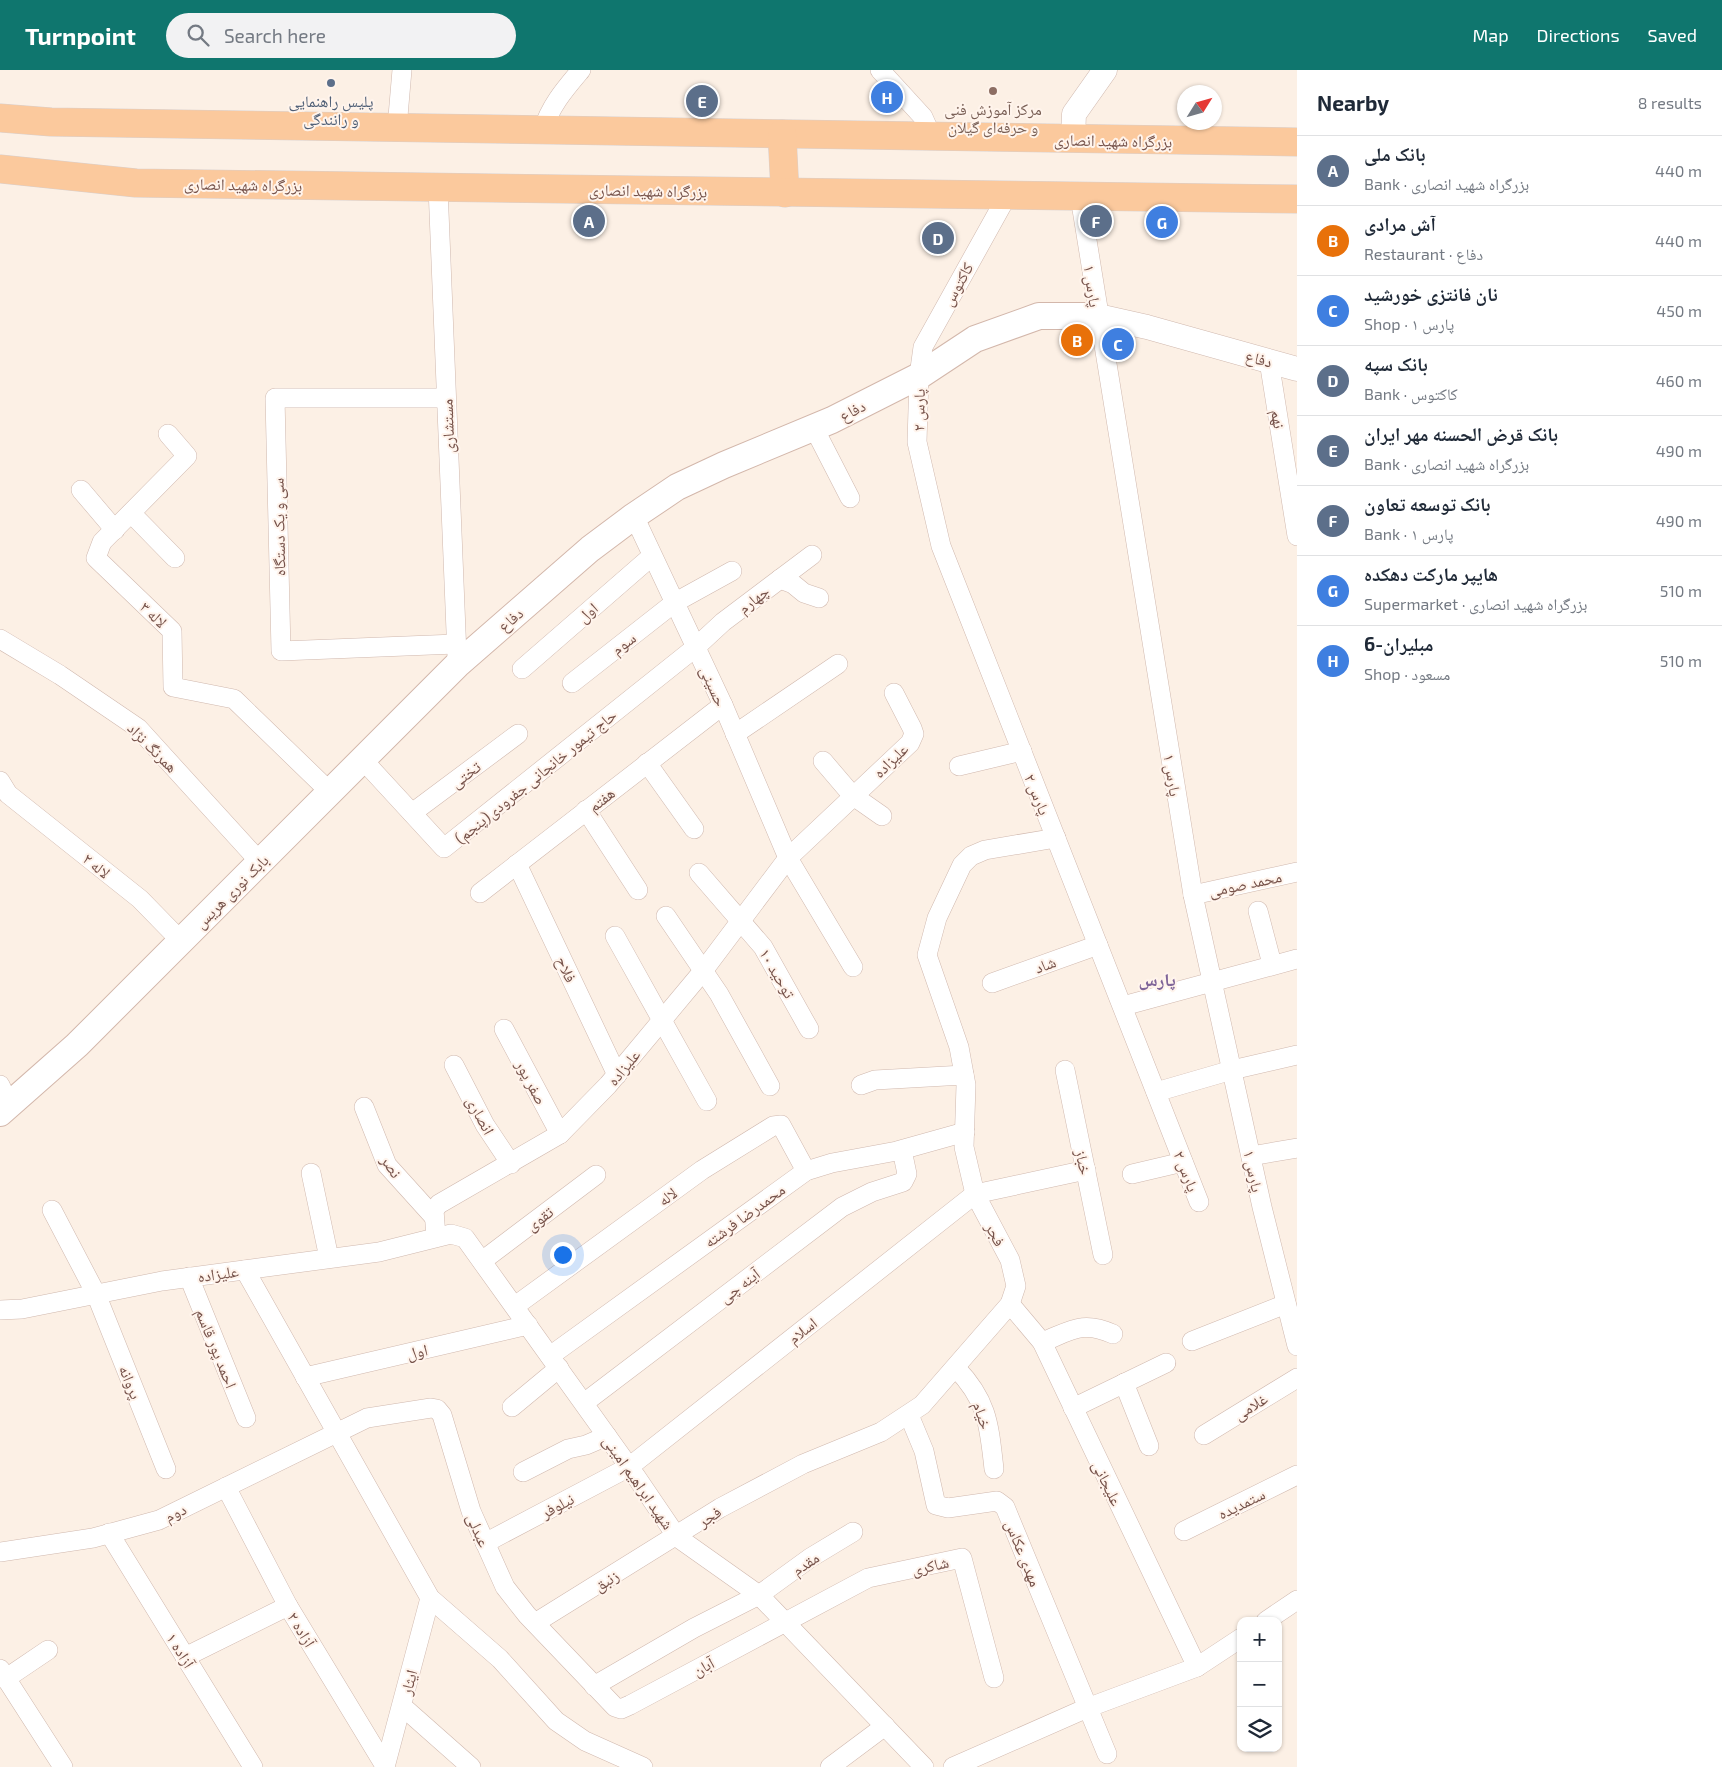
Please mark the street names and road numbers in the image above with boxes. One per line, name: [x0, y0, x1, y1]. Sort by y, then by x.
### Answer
street label: بزرگراه شهید انصاری: [1054, 129, 1172, 153]
street label: بزرگراه شهید انصاری: [184, 173, 302, 197]
street label: بزرگراه شهید انصاری: [589, 179, 707, 203]
street label: کاکتوس: [937, 259, 979, 310]
street label: پارس ۱: [1079, 264, 1105, 309]
street label: دفاع: [1243, 345, 1275, 373]
street label: پارس ۲: [908, 388, 930, 432]
street label: دفاع: [836, 395, 869, 426]
street label: مستشاری: [437, 398, 459, 454]
street label: نهم: [1266, 408, 1290, 430]
street label: سی و یک دستگاه: [268, 478, 290, 576]
street label: چهارم: [734, 581, 774, 619]
street label: لاله ۳: [137, 597, 171, 631]
street label: اول: [573, 598, 602, 628]
street label: دفاع: [494, 603, 528, 637]
street label: سوم: [607, 628, 640, 660]
street label: حسینی: [695, 663, 731, 710]
street label: حاج تیمور خانجانی جفرودی(پنجم): [450, 705, 621, 849]
street label: همرنگ نژاد: [123, 718, 182, 777]
street label: علیزاده: [869, 739, 912, 782]
street label: پارس ۱: [1158, 752, 1186, 798]
street label: تختی: [446, 756, 485, 793]
street label: پارس ۲: [1019, 771, 1055, 818]
street label: هفتم: [584, 783, 619, 817]
street label: لاله ۲: [79, 848, 115, 882]
street label: بابک نوری هریس: [190, 850, 273, 933]
street label: محمد صومی: [1207, 866, 1284, 902]
street label: توحید ۱۰: [755, 945, 800, 1002]
street label: شاد: [1032, 951, 1058, 977]
street label: فلاح: [551, 953, 581, 986]
street label: علیزاده: [602, 1045, 644, 1090]
street label: صفر پور: [511, 1055, 552, 1108]
street label: انصاری: [461, 1093, 499, 1138]
street label: خباز: [1071, 1147, 1096, 1176]
street label: پارس ۲: [1169, 1148, 1204, 1195]
street label: پارس ۱: [1238, 1148, 1268, 1195]
street label: نصر: [376, 1150, 406, 1182]
street label: محمدرضا فرشته: [700, 1179, 789, 1251]
street label: لاله: [654, 1183, 680, 1209]
street label: تقوی: [522, 1201, 558, 1236]
street label: فجر: [981, 1218, 1010, 1249]
street label: علیزاده: [196, 1261, 240, 1286]
street label: آینه چی: [715, 1263, 765, 1308]
street label: احمد پور قاسم: [191, 1305, 242, 1391]
street label: اسلام: [784, 1313, 822, 1349]
street label: اول: [405, 1339, 430, 1365]
street label: پروانه: [115, 1362, 146, 1402]
street label: غلامی: [1230, 1388, 1271, 1425]
street label: خیام: [968, 1399, 997, 1432]
street label: شهید ابراهیم امینی: [598, 1431, 678, 1534]
street label: علیجانی: [1087, 1457, 1127, 1510]
street label: ستمدیده: [1214, 1483, 1268, 1523]
street label: نیلوفر: [536, 1488, 577, 1523]
street label: دوم: [161, 1499, 190, 1527]
street label: فجر: [693, 1502, 725, 1532]
street label: عبدلی: [462, 1510, 495, 1550]
street label: مهدی عکاس: [1000, 1517, 1046, 1590]
street label: مقدم: [788, 1547, 823, 1581]
street label: شاکری: [910, 1552, 951, 1580]
street label: زنبق: [590, 1565, 623, 1597]
street label: آزاده ۲: [283, 1608, 320, 1651]
street label: آزاده ۱: [162, 1629, 200, 1672]
street label: آبان: [689, 1652, 719, 1681]
street label: ایثار: [395, 1667, 421, 1698]

